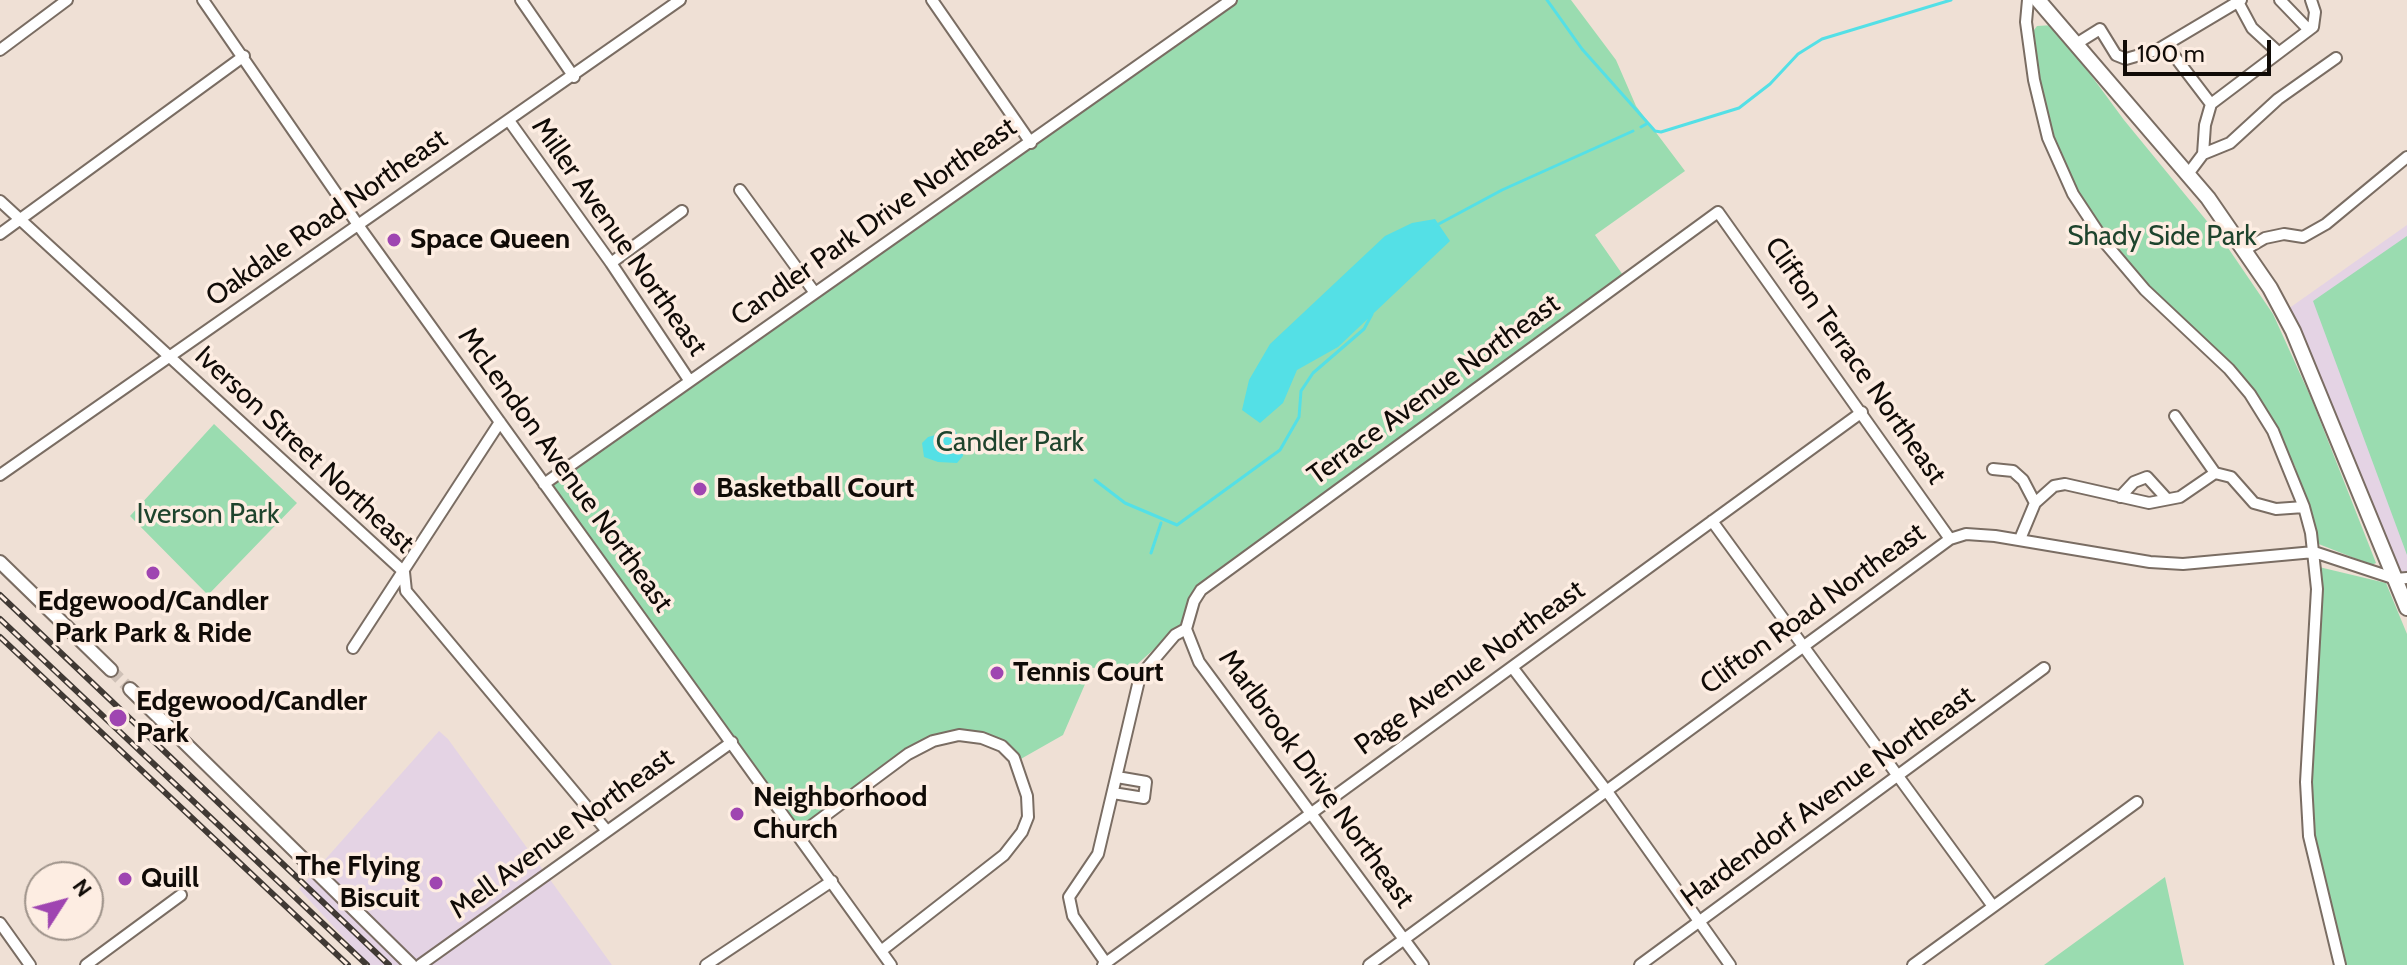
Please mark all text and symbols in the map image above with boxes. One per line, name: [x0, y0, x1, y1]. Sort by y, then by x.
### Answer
scale bar: [2127, 24, 2275, 74]
text: 100 m: [2137, 39, 2205, 68]
street label: Miller Avenue Northeast: [524, 111, 714, 363]
street label: Candler Park Drive Northeast: [725, 111, 1023, 333]
street label: Oakdale Road Northeast: [200, 122, 454, 314]
park label: Shady Side Park: [2067, 220, 2257, 254]
place label: Space Queen: [410, 223, 570, 257]
marker: Space Queen: [385, 231, 403, 249]
street label: Clifton Terrace Northeast: [1757, 231, 1953, 491]
street label: Terrace Avenue Northeast: [1301, 287, 1567, 493]
street label: McLendon Avenue Northeast: [450, 321, 680, 619]
street label: Iverson Street Northeast: [187, 340, 421, 560]
park label: Candler Park: [936, 426, 1084, 460]
place label: Basketball Court: [716, 472, 914, 506]
marker: Basketball Court: [691, 480, 709, 498]
park label: Iverson Park: [137, 498, 279, 532]
street label: Clifton Road Northeast: [1694, 516, 1932, 702]
marker: Edgewood/Candler Park Park & Ride: [144, 564, 162, 582]
street label: Page Avenue Northeast: [1349, 573, 1591, 763]
place label: Edgewood/Candler Park Park & Ride: [37, 585, 269, 651]
street label: Marlbrook Drive Northeast: [1211, 643, 1421, 915]
place label: Tennis Court: [1013, 656, 1164, 690]
marker: Tennis Court: [988, 664, 1006, 682]
street label: Hardendorf Avenue Northeast: [1675, 679, 1981, 915]
place label: Edgewood/Candler Park: [136, 685, 367, 751]
marker: Edgewood/Candler Park: [107, 707, 129, 729]
street label: Mell Avenue Northeast: [444, 742, 680, 926]
place label: Neighborhood Church: [753, 781, 928, 847]
marker: Neighborhood Church: [728, 805, 746, 823]
place label: The Flying Biscuit: [295, 850, 420, 916]
north arrow: [24, 861, 104, 941]
place label: Quill: [141, 862, 199, 896]
marker: Quill: [116, 870, 134, 888]
text: N: [67, 874, 98, 902]
marker: The Flying Biscuit: [427, 874, 445, 892]

